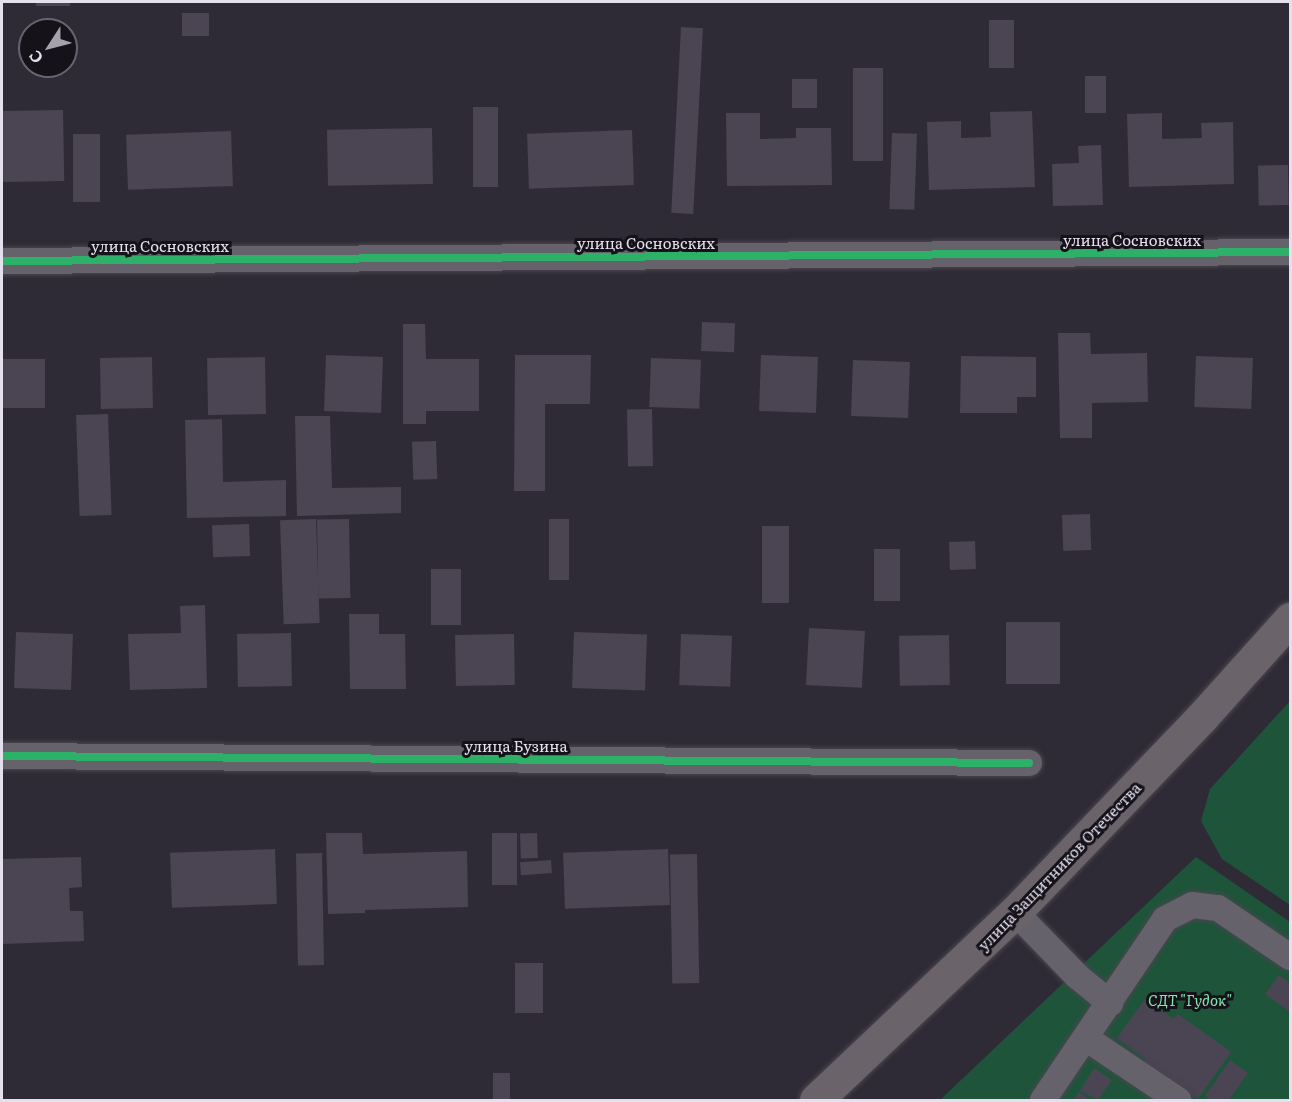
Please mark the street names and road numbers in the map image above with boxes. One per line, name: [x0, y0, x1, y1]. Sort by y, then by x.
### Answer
street label: улица Сосновских: [1063, 231, 1201, 249]
street label: улица Сосновских: [577, 234, 715, 252]
street label: улица Сосновских: [91, 237, 229, 255]
street label: улица Бузина: [464, 737, 568, 755]
street label: улица Защитников Отечества: [974, 778, 1144, 954]

